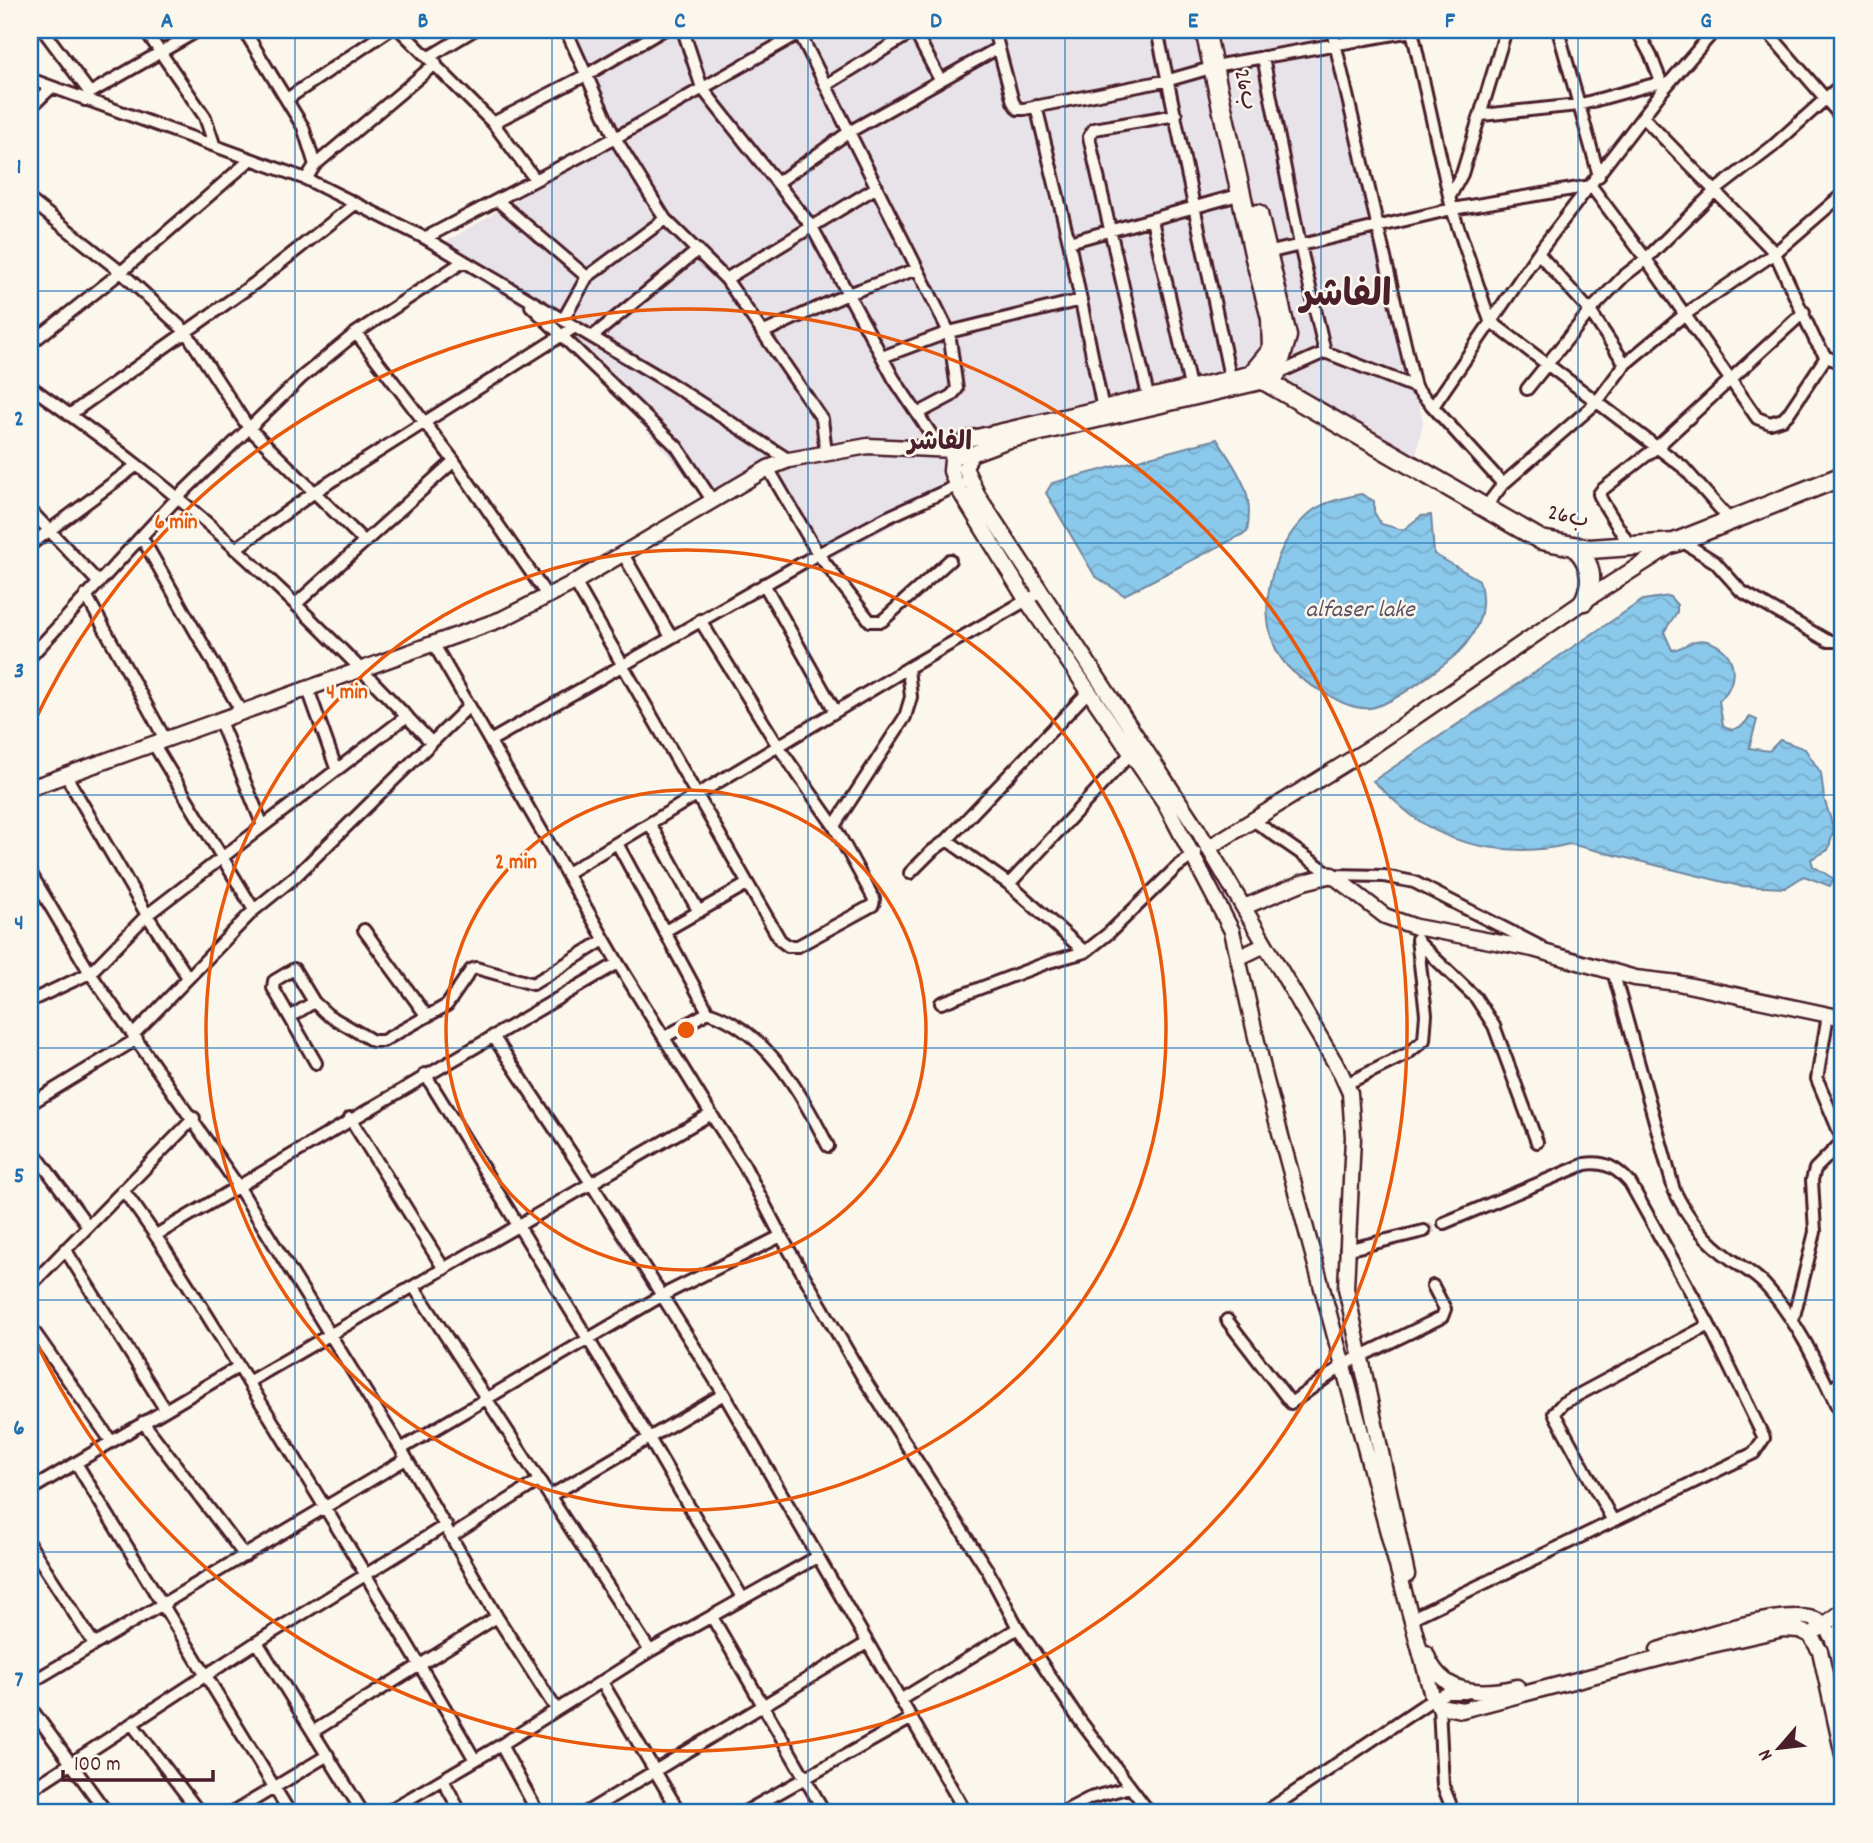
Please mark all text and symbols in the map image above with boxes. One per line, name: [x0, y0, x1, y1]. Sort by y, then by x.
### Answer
text: A: [161, 6, 173, 39]
text: B: [418, 6, 429, 39]
text: C: [674, 6, 686, 39]
text: D: [930, 6, 942, 39]
text: E: [1188, 6, 1199, 39]
text: F: [1445, 6, 1456, 39]
text: G: [1700, 6, 1712, 39]
street label: 26ب: [1223, 66, 1265, 114]
text: 1: [16, 152, 22, 185]
district label: الفاشر: [1298, 271, 1391, 324]
text: 2: [14, 404, 24, 437]
district label: الفاشر: [905, 425, 972, 462]
street label: 26ب: [1544, 497, 1592, 539]
text: 6 min: [154, 509, 198, 539]
water label: alfaser lake: [1305, 594, 1416, 628]
text: 3: [14, 656, 24, 689]
text: 4 min: [326, 679, 368, 709]
text: 2 min: [495, 849, 537, 879]
text: 4: [14, 908, 24, 941]
centre of rings: [674, 1018, 698, 1042]
text: 5: [14, 1161, 24, 1194]
text: 6: [13, 1413, 25, 1446]
text: 7: [15, 1665, 24, 1698]
north arrow: [1744, 1714, 1814, 1784]
scale bar: [63, 1738, 214, 1782]
text: N: [1753, 1744, 1781, 1765]
text: 100 m: [74, 1751, 121, 1781]

